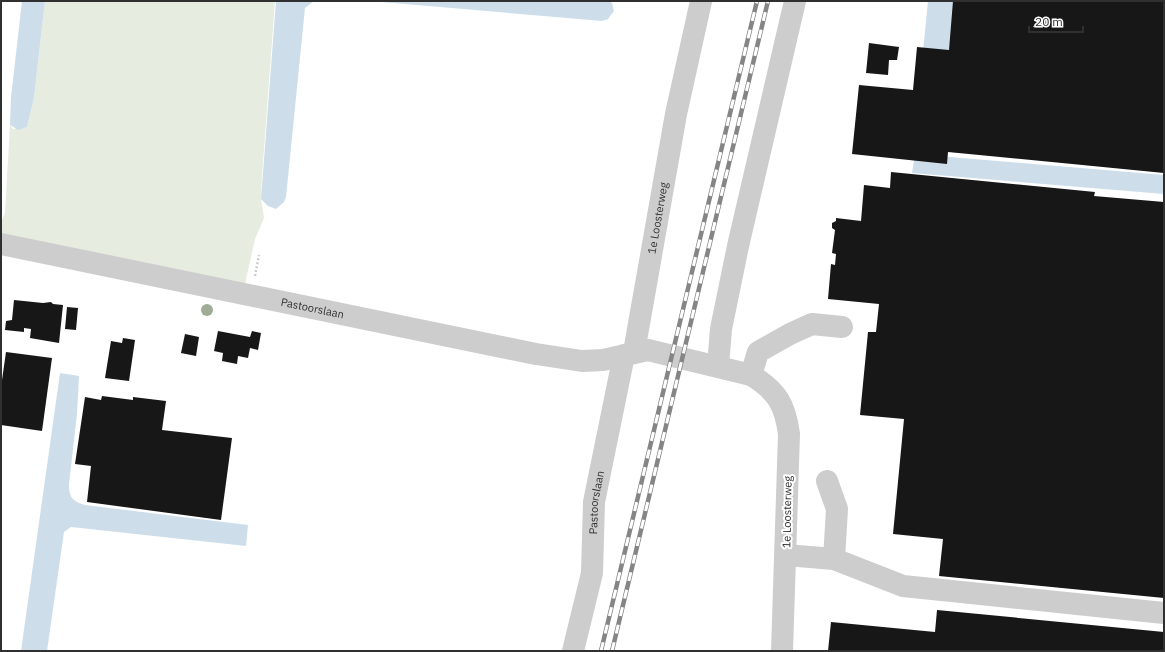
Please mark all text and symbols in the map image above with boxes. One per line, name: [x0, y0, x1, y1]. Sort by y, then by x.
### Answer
scale bar: [1029, 8, 1083, 34]
text: 20 m: [1035, 14, 1063, 29]
street label: 1e Loosterweg: [644, 181, 671, 255]
street label: Pastoorslaan: [280, 295, 345, 321]
street label: Pastoorslaan: [586, 469, 607, 535]
street label: 1e Loosterweg: [779, 475, 795, 548]

